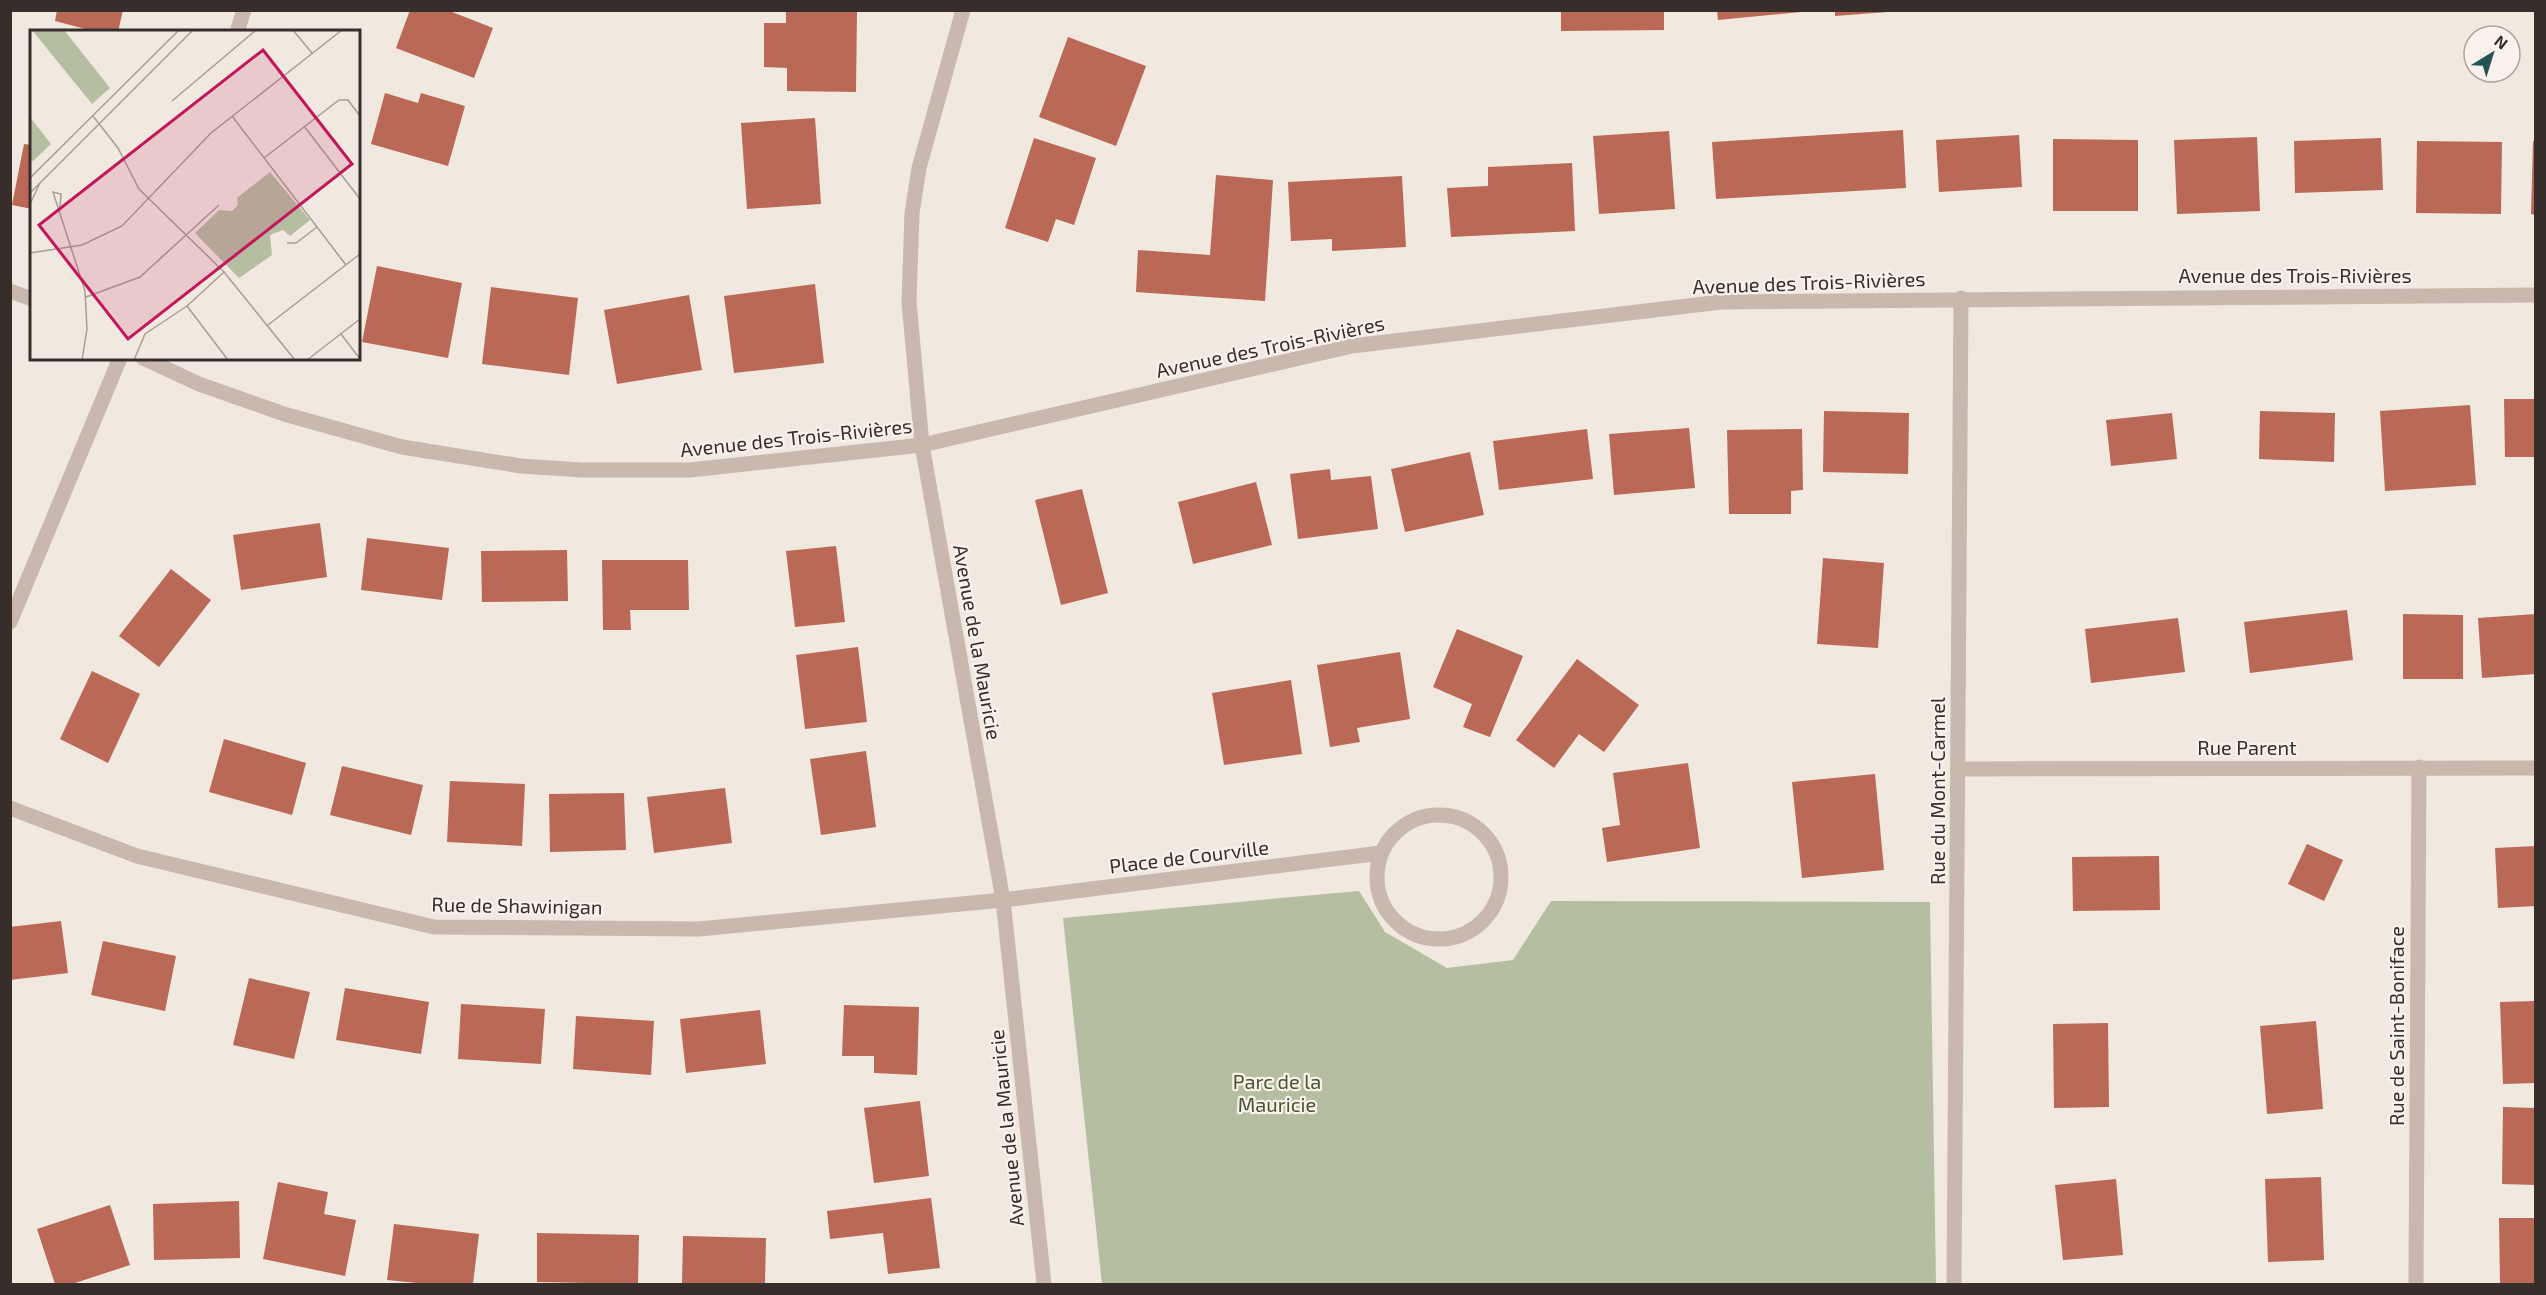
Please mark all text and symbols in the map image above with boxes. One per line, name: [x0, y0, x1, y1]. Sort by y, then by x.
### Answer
north arrow: [2462, 24, 2522, 84]
inset map: [30, 30, 360, 360]
text: N: [2491, 31, 2512, 53]
street label: Avenue des Trois-Rivières: [2178, 263, 2412, 287]
street label: Avenue des Trois-Rivières: [1692, 266, 1926, 298]
street label: Avenue des Trois-Rivières: [1153, 310, 1387, 382]
street label: Avenue des Trois-Rivières: [679, 413, 913, 461]
street label: Avenue de la Mauricie: [949, 542, 1007, 742]
street label: Rue du Mont-Carmel: [1925, 697, 1949, 885]
street label: Rue Parent: [2197, 735, 2297, 759]
street label: Place de Courville: [1108, 834, 1270, 878]
street label: Rue de Shawinigan: [431, 892, 603, 918]
street label: Rue de Saint-Boniface: [2384, 926, 2408, 1126]
street label: Avenue de la Mauricie: [984, 1028, 1028, 1228]
park label: Parc de la Mauricie: [1233, 1069, 1321, 1116]

